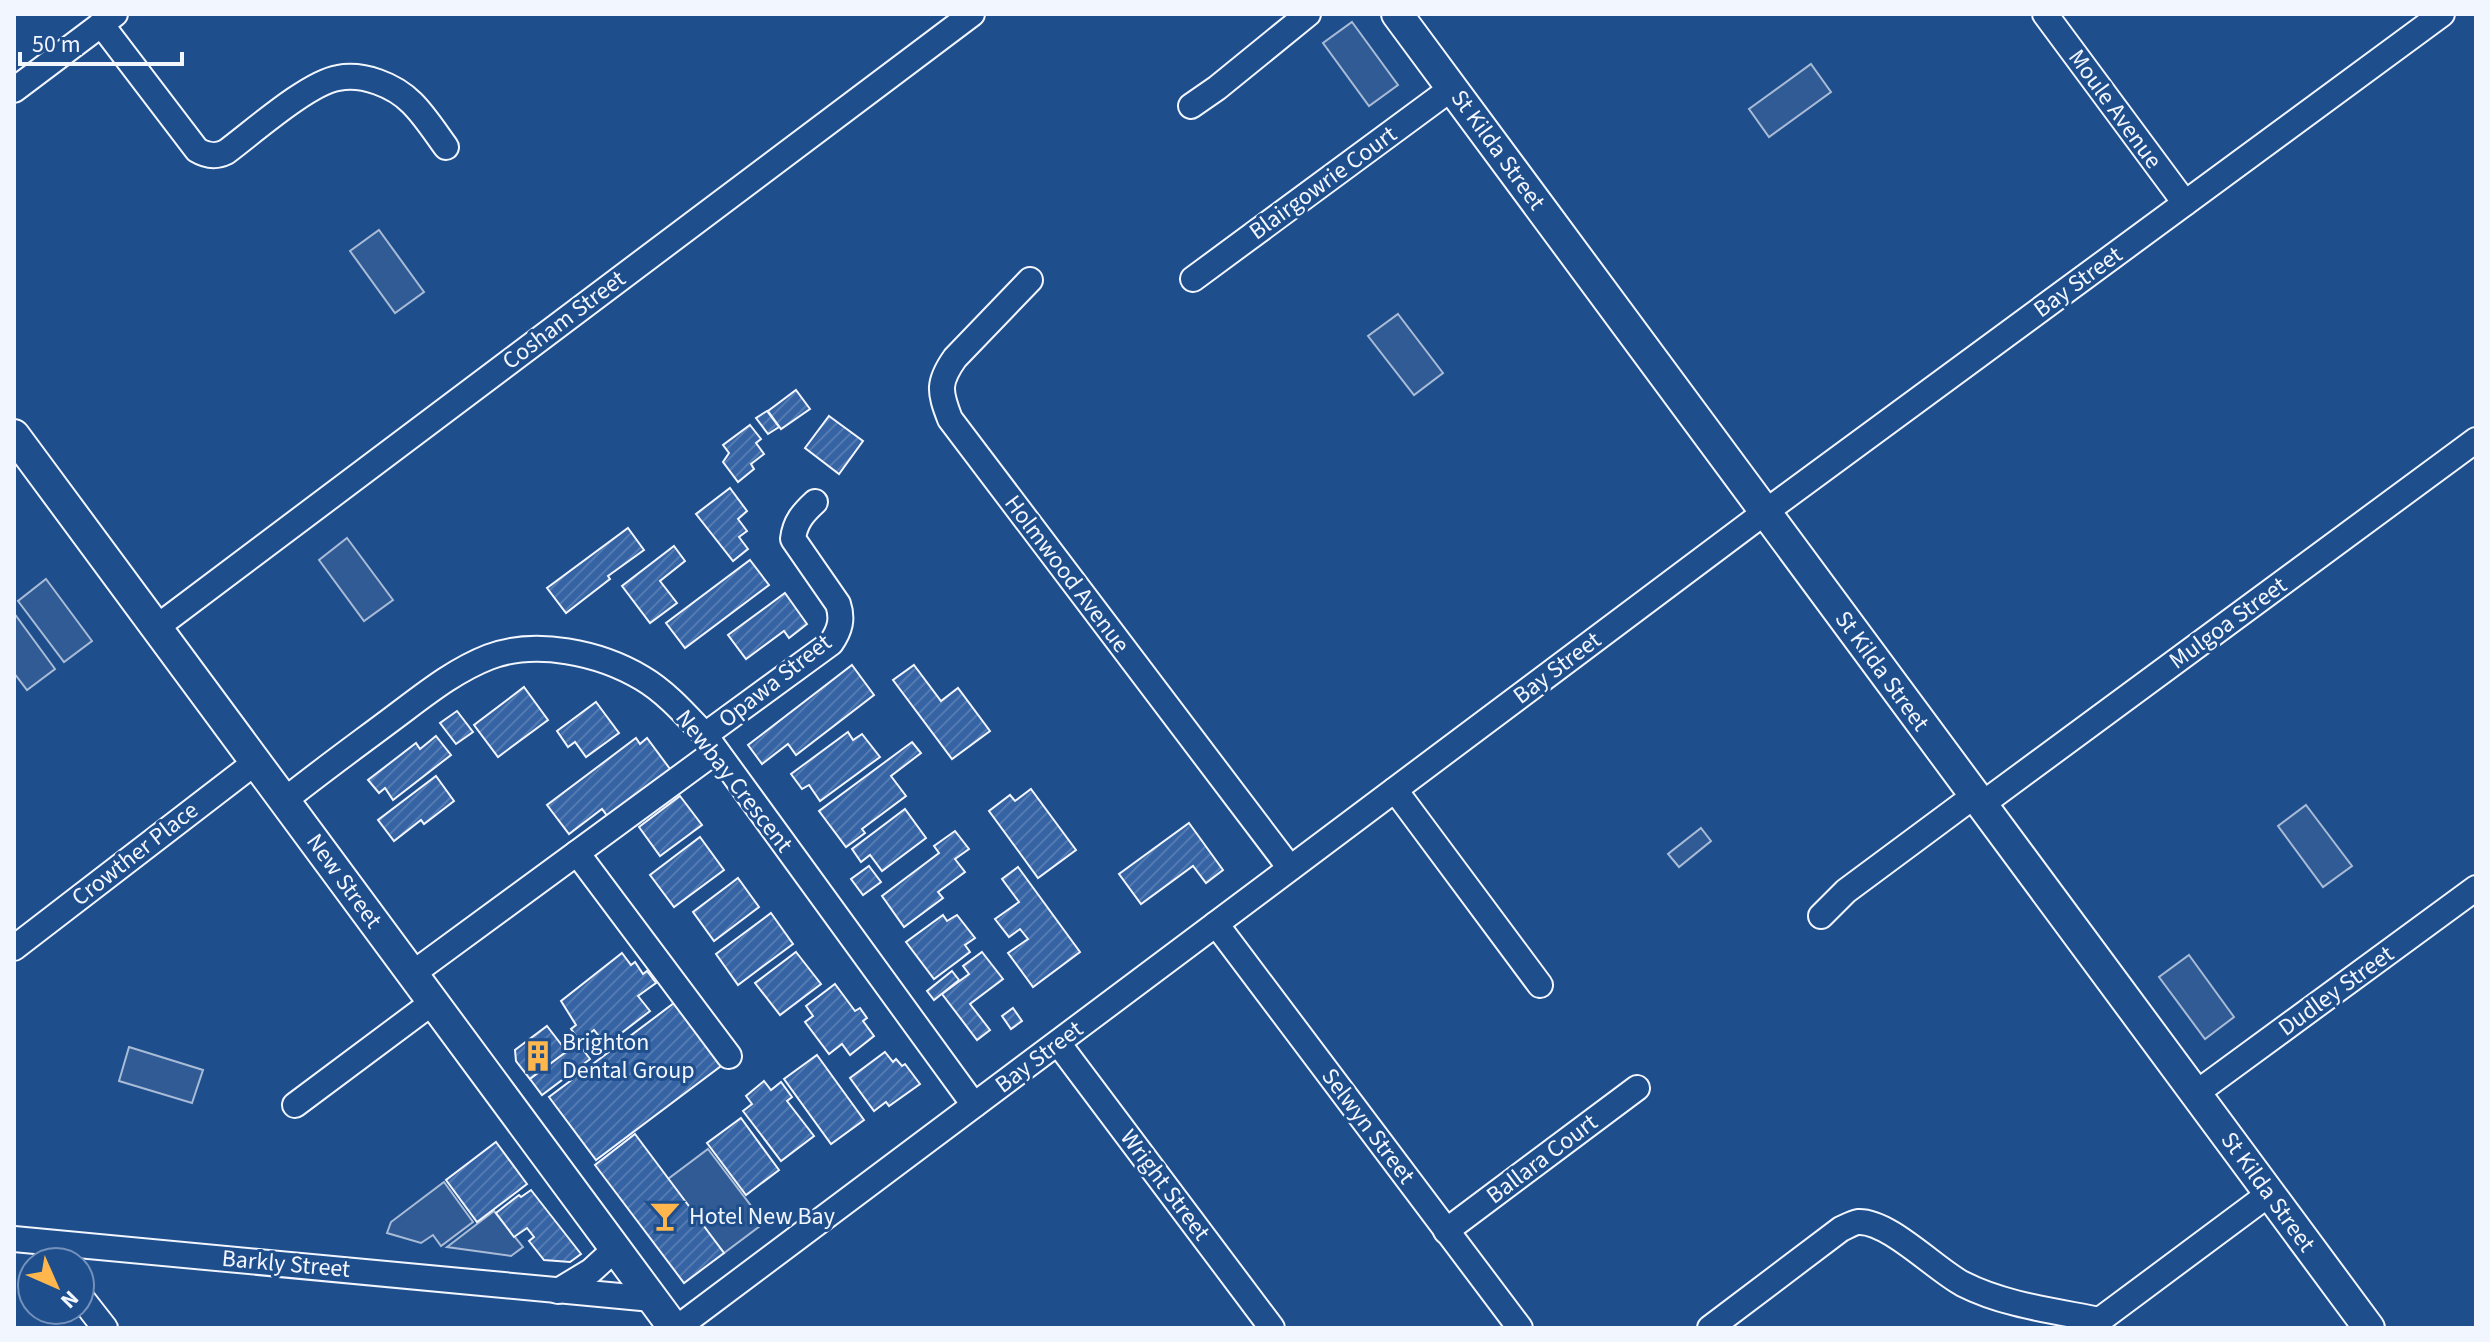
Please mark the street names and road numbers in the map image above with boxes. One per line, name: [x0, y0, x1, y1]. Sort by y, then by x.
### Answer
street label: Moule Avenue: [2060, 42, 2170, 176]
street label: St Kilda Street: [1442, 83, 1554, 217]
street label: Blairgowrie Court: [1242, 117, 1404, 249]
street label: Bay Street: [2026, 238, 2130, 326]
street label: Cosham Street: [495, 262, 633, 378]
street label: Holmwood Avenue: [996, 488, 1138, 660]
street label: Mulgoa Street: [2162, 568, 2294, 678]
street label: St Kilda Street: [1826, 604, 1938, 738]
street label: Bay Street: [1506, 623, 1608, 713]
street label: Opawa Street: [711, 626, 839, 736]
street label: Newbay Crescent: [667, 702, 801, 860]
street label: Crowther Place: [64, 793, 206, 915]
street label: New Street: [298, 826, 390, 936]
street label: Dudley Street: [2271, 937, 2401, 1045]
street label: Bay Street: [988, 1012, 1090, 1102]
street label: Selwyn Street: [1313, 1061, 1423, 1191]
street label: Ballara Court: [1479, 1105, 1605, 1213]
street label: Wright Street: [1112, 1122, 1218, 1248]
street label: St Kilda Street: [2212, 1125, 2324, 1259]
street label: Barkly Street: [220, 1241, 352, 1287]

